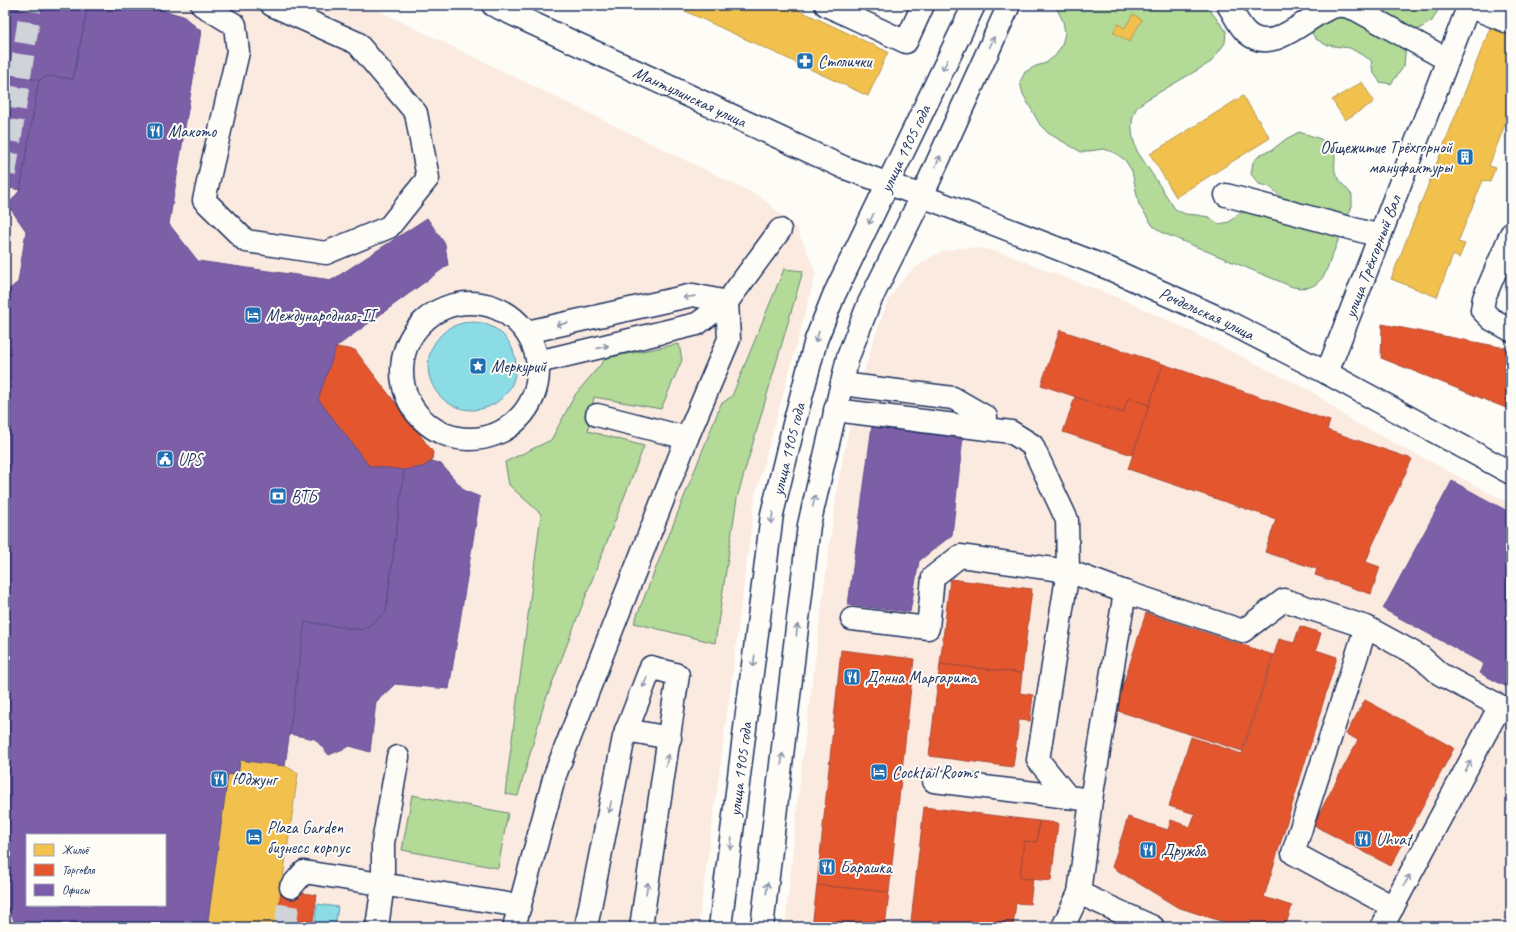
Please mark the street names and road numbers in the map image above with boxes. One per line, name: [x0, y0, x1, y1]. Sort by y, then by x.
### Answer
street label: Мантулинская улица: [630, 61, 751, 132]
street label: улица 1905 года: [874, 100, 935, 196]
street label: улица Трёхгорный Вал: [1339, 191, 1405, 322]
street label: Рочдельская улица: [1156, 282, 1259, 345]
street label: улица 1905 года: [766, 400, 810, 498]
street label: улица 1905 года: [723, 720, 756, 818]

